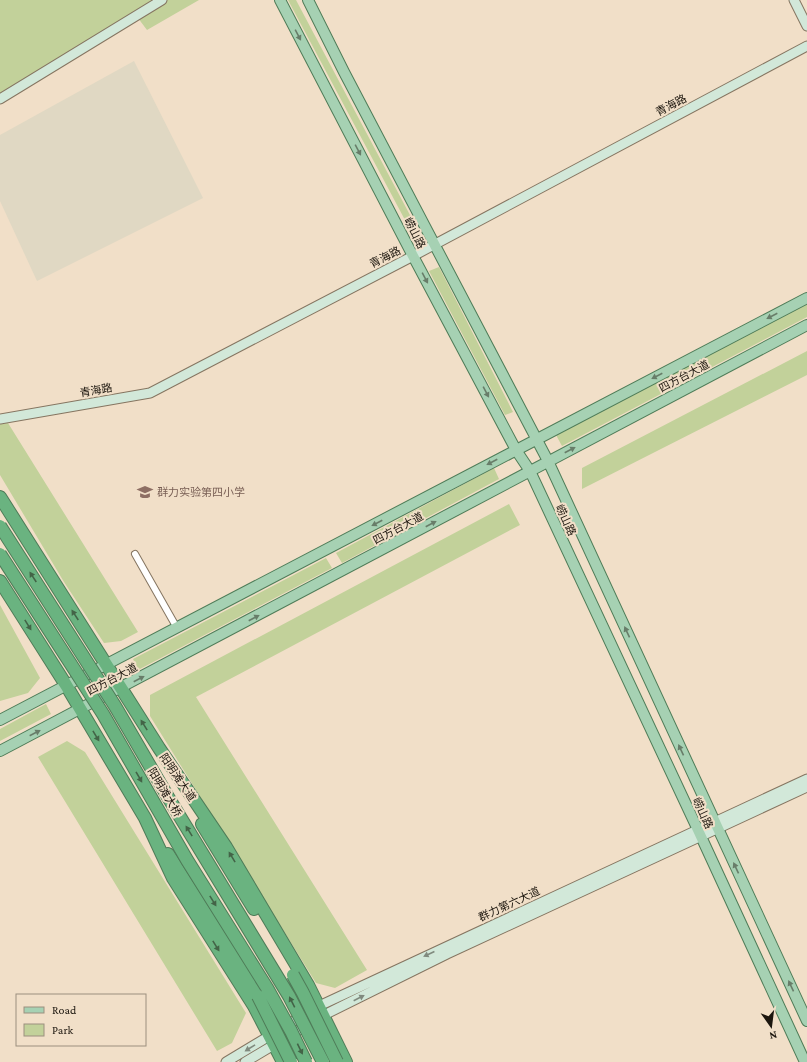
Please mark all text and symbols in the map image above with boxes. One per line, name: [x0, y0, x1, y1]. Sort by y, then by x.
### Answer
one-way arrow: [295, 29, 301, 40]
street label: 青海路: [654, 92, 688, 118]
one-way arrow: [355, 144, 362, 155]
street label: 崂山路: [402, 216, 428, 250]
street label: 青海路: [368, 244, 402, 270]
one-way arrow: [421, 272, 428, 283]
one-way arrow: [767, 312, 778, 319]
street label: 四方台大道: [657, 358, 711, 394]
one-way arrow: [651, 372, 663, 379]
street label: 青海路: [79, 381, 113, 399]
one-way arrow: [482, 387, 489, 398]
one-way arrow: [564, 446, 576, 453]
one-way arrow: [487, 459, 498, 465]
school or university icon: 群力实验第四小学: [136, 483, 154, 501]
place label: 群力实验第四小学: [157, 486, 245, 498]
street label: 崂山路: [554, 503, 578, 537]
street label: 四方台大道: [371, 510, 425, 546]
one-way arrow: [371, 519, 383, 526]
one-way arrow: [425, 520, 437, 527]
one-way arrow: [29, 571, 36, 583]
one-way arrow: [72, 609, 79, 621]
one-way arrow: [248, 614, 260, 621]
one-way arrow: [25, 620, 32, 631]
one-way arrow: [624, 626, 630, 638]
street label: 四方台大道: [85, 661, 139, 697]
one-way arrow: [133, 675, 145, 682]
one-way arrow: [141, 719, 148, 731]
one-way arrow: [29, 730, 40, 737]
one-way arrow: [92, 731, 100, 741]
one-way arrow: [678, 744, 684, 756]
street label: 阳明滩大道: [158, 751, 198, 803]
street label: 阳明滩大桥: [146, 765, 184, 819]
one-way arrow: [135, 771, 142, 783]
street label: 崂山路: [691, 796, 715, 830]
one-way arrow: [185, 826, 193, 836]
one-way arrow: [229, 851, 236, 863]
one-way arrow: [733, 863, 739, 874]
street label: 群力第六大道: [477, 885, 541, 923]
one-way arrow: [209, 895, 216, 907]
one-way arrow: [212, 941, 220, 951]
one-way arrow: [423, 951, 434, 957]
one-way arrow: [787, 980, 794, 992]
legend: [16, 994, 146, 1046]
one-way arrow: [353, 995, 365, 1001]
one-way arrow: [289, 996, 296, 1008]
text: Road: [52, 1003, 77, 1017]
north arrow: [751, 1006, 791, 1046]
text: Park: [52, 1023, 74, 1037]
text: N: [768, 1029, 779, 1043]
one-way arrow: [297, 1043, 303, 1055]
one-way arrow: [244, 1044, 256, 1051]

